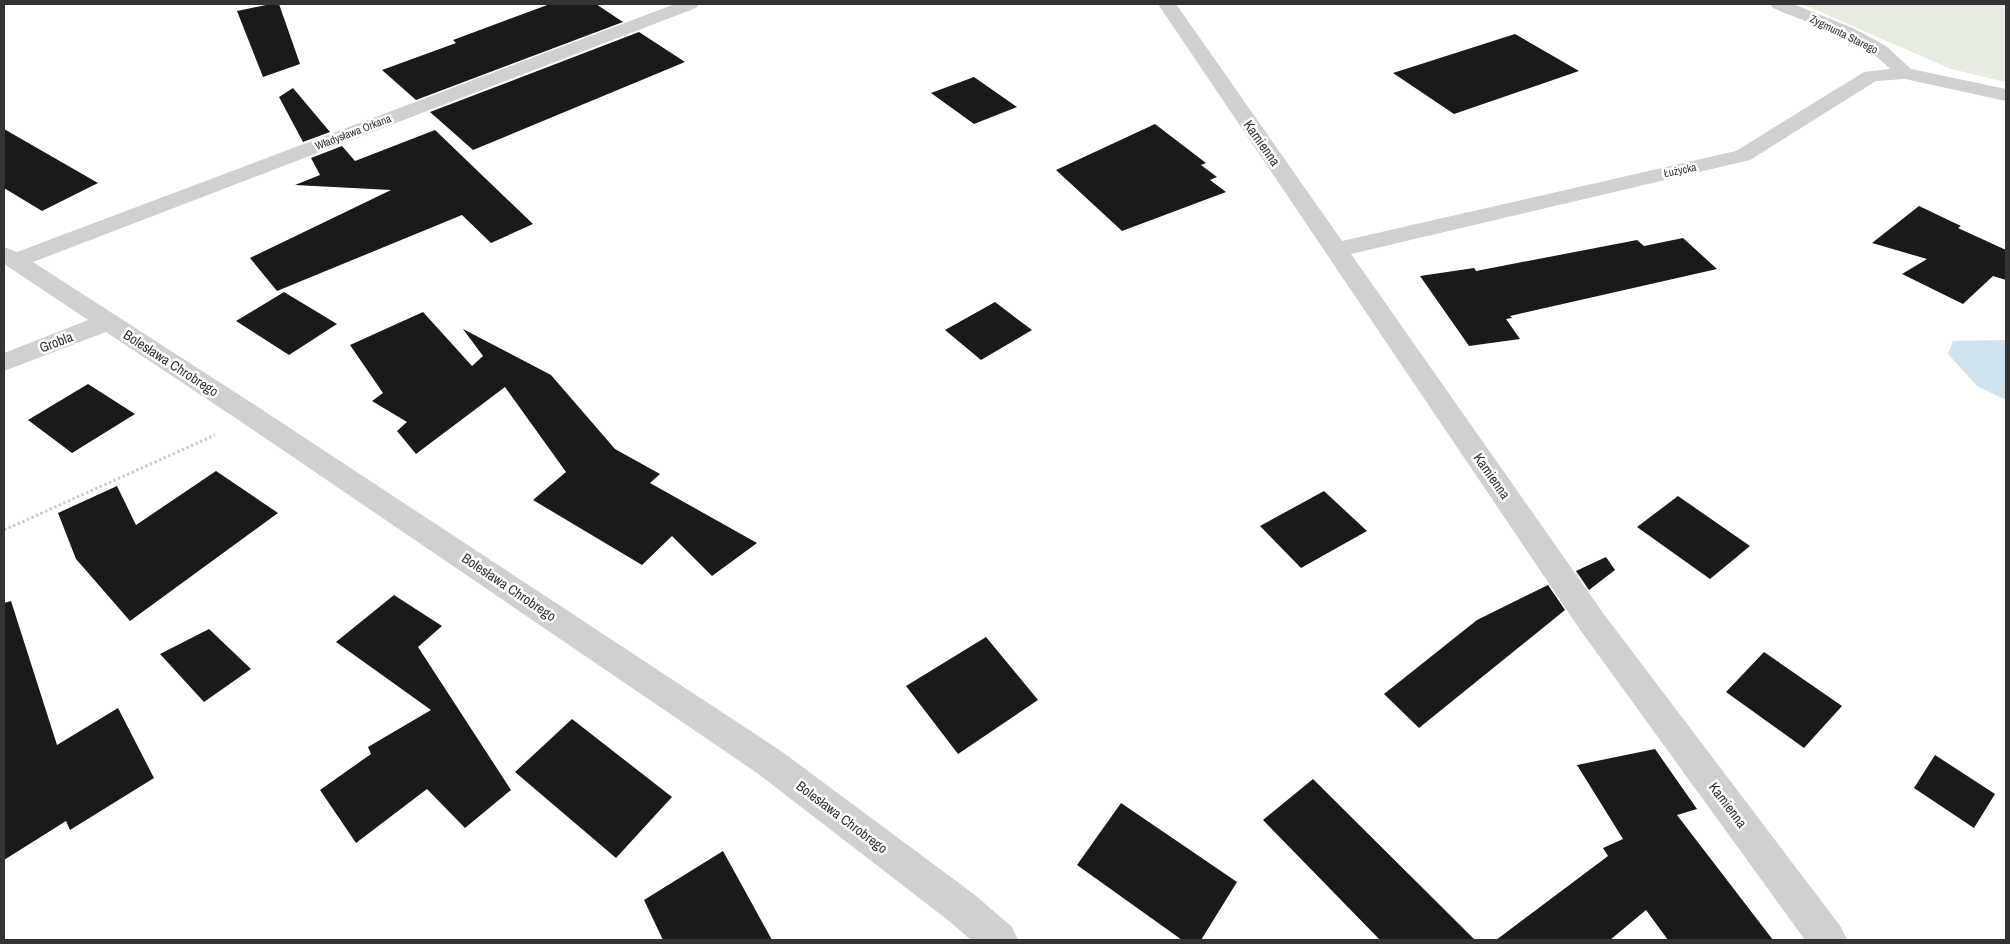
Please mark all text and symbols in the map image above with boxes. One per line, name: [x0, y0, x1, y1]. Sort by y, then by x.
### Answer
street label: Zygmunta Starego: [1808, 11, 1880, 57]
street label: Władysława Orkana: [313, 111, 393, 153]
street label: Kamienna: [1240, 116, 1285, 170]
street label: Łużycka: [1662, 160, 1698, 180]
street label: Bolesława Chrobrego: [120, 326, 222, 400]
street label: Grobla: [37, 327, 76, 357]
street label: Kamienna: [1470, 449, 1515, 503]
street label: Bolesława Chrobrego: [458, 549, 560, 625]
street label: Bolesława Chrobrego: [793, 777, 891, 857]
street label: Kamienna: [1705, 779, 1751, 832]

